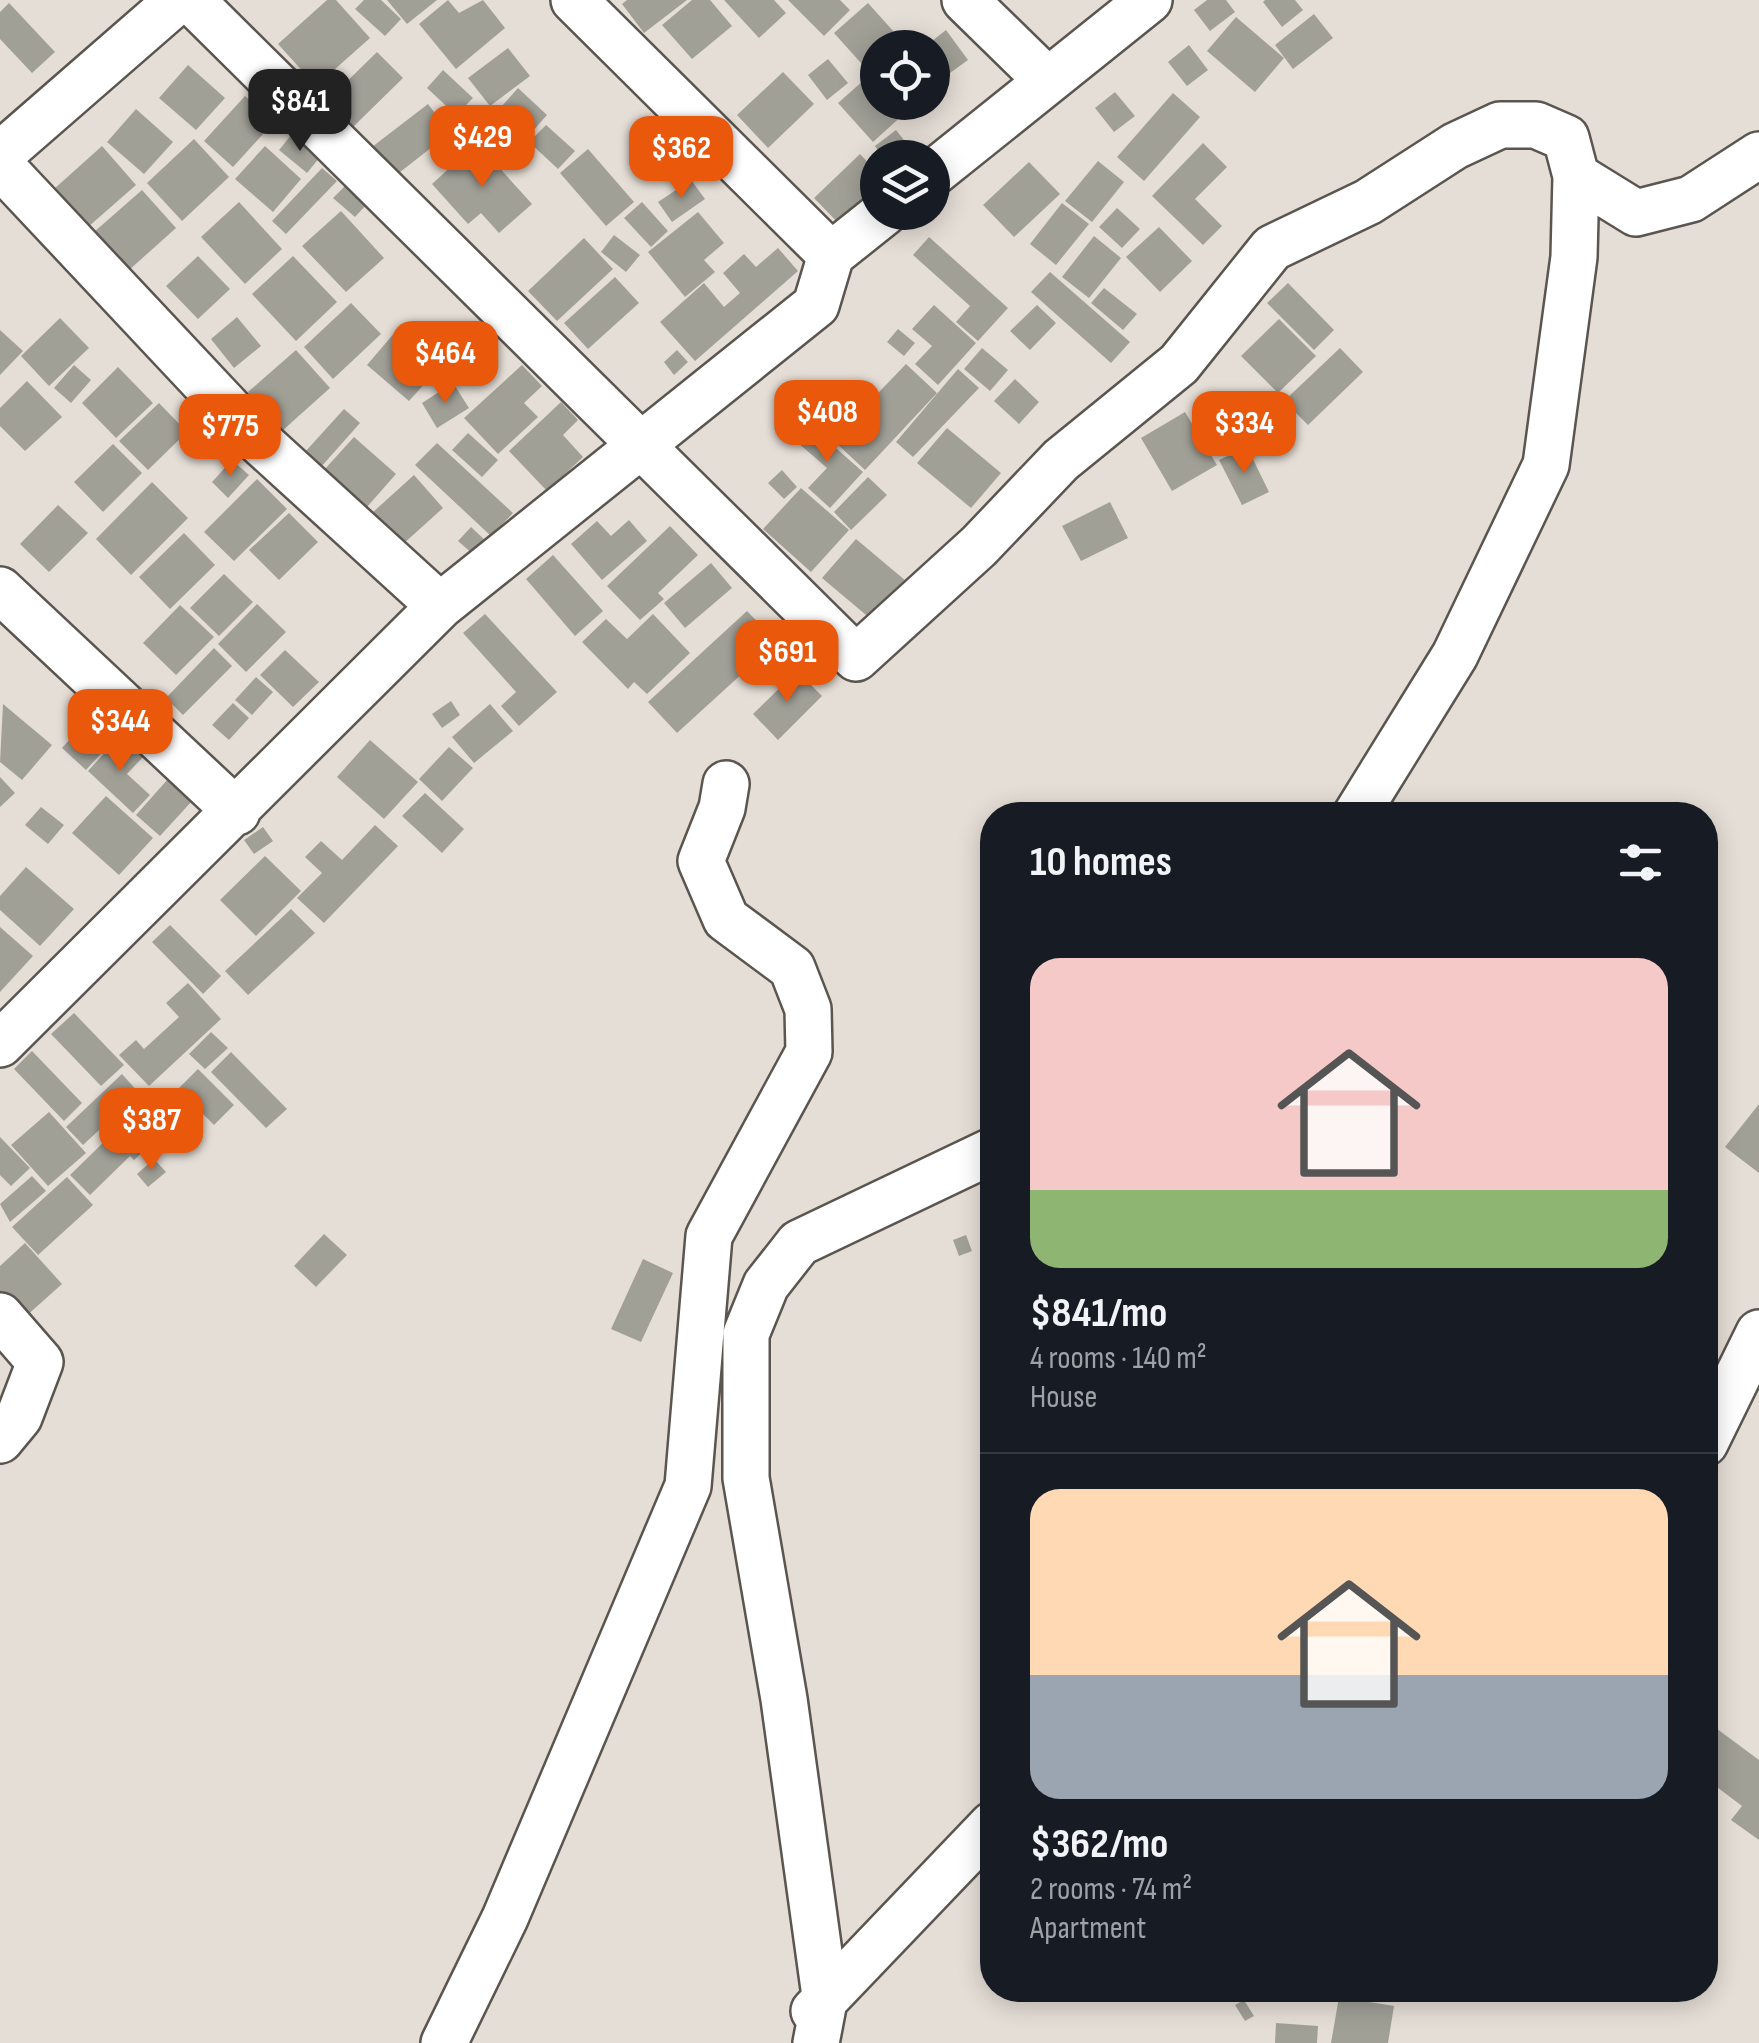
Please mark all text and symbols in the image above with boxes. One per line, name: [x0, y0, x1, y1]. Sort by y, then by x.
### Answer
map controls: [860, 30, 950, 230]
button: locate: [860, 30, 950, 120]
pin: $841: [241, 69, 359, 154]
text: $841: [270, 82, 330, 121]
pin: $429: [423, 105, 541, 190]
pin: $362: [622, 116, 740, 201]
text: $429: [452, 118, 512, 157]
text: $362: [651, 129, 711, 168]
button: layers: [860, 140, 950, 230]
pin: $464: [386, 321, 504, 406]
text: $464: [414, 334, 476, 373]
pin: $408: [768, 380, 886, 465]
pin: $334: [1185, 391, 1303, 476]
text: $408: [796, 393, 858, 432]
pin: $775: [171, 394, 289, 479]
text: $334: [1214, 404, 1274, 443]
text: $775: [201, 407, 259, 446]
pin: $691: [728, 620, 846, 705]
text: $691: [757, 633, 817, 672]
pin: $344: [61, 689, 179, 774]
text: $344: [90, 702, 150, 741]
icon: filters: [1613, 835, 1668, 890]
text: 10 homes: [1030, 837, 1172, 888]
icon: home: [1259, 1023, 1439, 1203]
pin: $387: [92, 1088, 210, 1173]
text: $387: [121, 1101, 181, 1140]
text: $841/mo: [1030, 1288, 1167, 1339]
text: 4 rooms · 140 m²: [1030, 1339, 1207, 1378]
text: House: [1030, 1378, 1097, 1417]
icon: home: [1259, 1554, 1439, 1734]
text: $362/mo: [1030, 1819, 1168, 1870]
text: 2 rooms · 74 m²: [1030, 1870, 1192, 1909]
text: Apartment: [1030, 1909, 1146, 1948]

